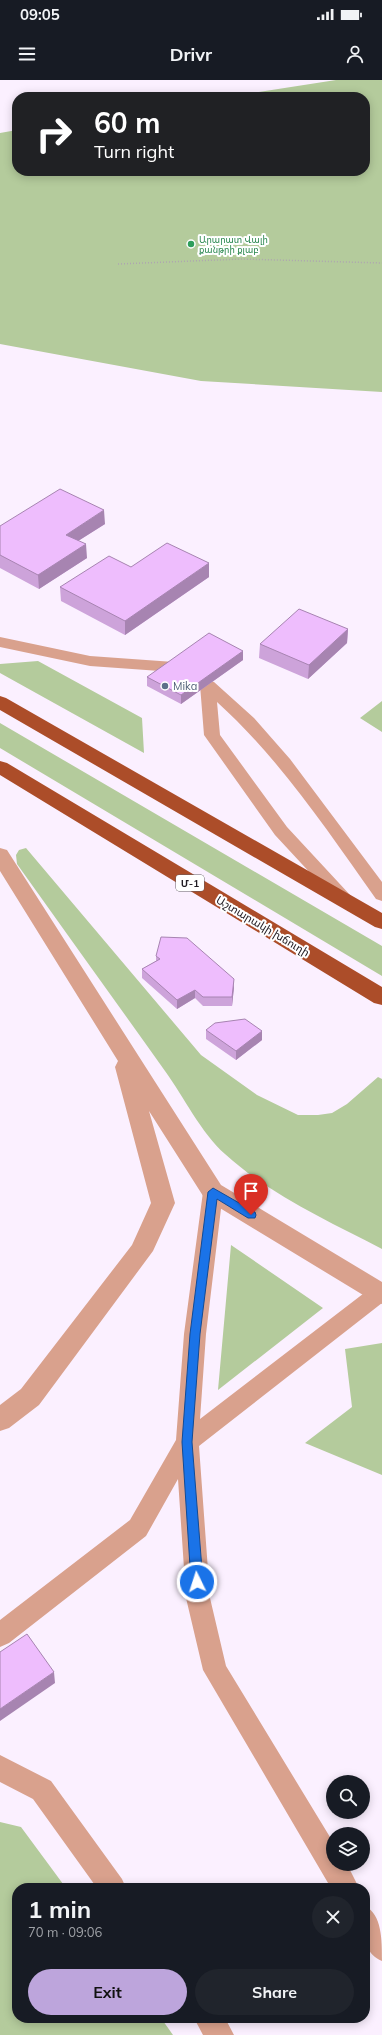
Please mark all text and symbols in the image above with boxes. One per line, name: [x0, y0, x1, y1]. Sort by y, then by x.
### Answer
text: 09:05: [20, 5, 60, 24]
icon: menu: [16, 43, 38, 65]
text: Drivr: [170, 43, 212, 66]
icon: person: [344, 43, 366, 65]
text: 60 m: [94, 105, 160, 140]
icon: right: [28, 108, 80, 160]
text: Turn right: [94, 140, 174, 163]
place label: Արարատ Վալի քանթրի քլաբ: [199, 234, 268, 255]
marker: Արարատ Վալի քանթրի քլաբ: [186, 239, 196, 249]
place label: Mika: [173, 679, 197, 693]
marker: Mika: [160, 681, 170, 691]
road number: Մ-1: [176, 875, 204, 891]
street label: Աշտարակի խճուղի: [214, 893, 312, 959]
pin: [234, 1174, 268, 1215]
icon: arrive: [240, 1180, 262, 1202]
position arrow: [176, 1561, 218, 1603]
map controls: [326, 1775, 370, 1871]
button: search: [326, 1775, 370, 1819]
button: layers: [326, 1827, 370, 1871]
text: 1 min: [28, 1894, 91, 1924]
button: close: [312, 1896, 354, 1938]
text: 70 m · 09:06: [28, 1924, 102, 1940]
button: Exit: [28, 1969, 187, 2015]
button: Share: [195, 1969, 354, 2015]

